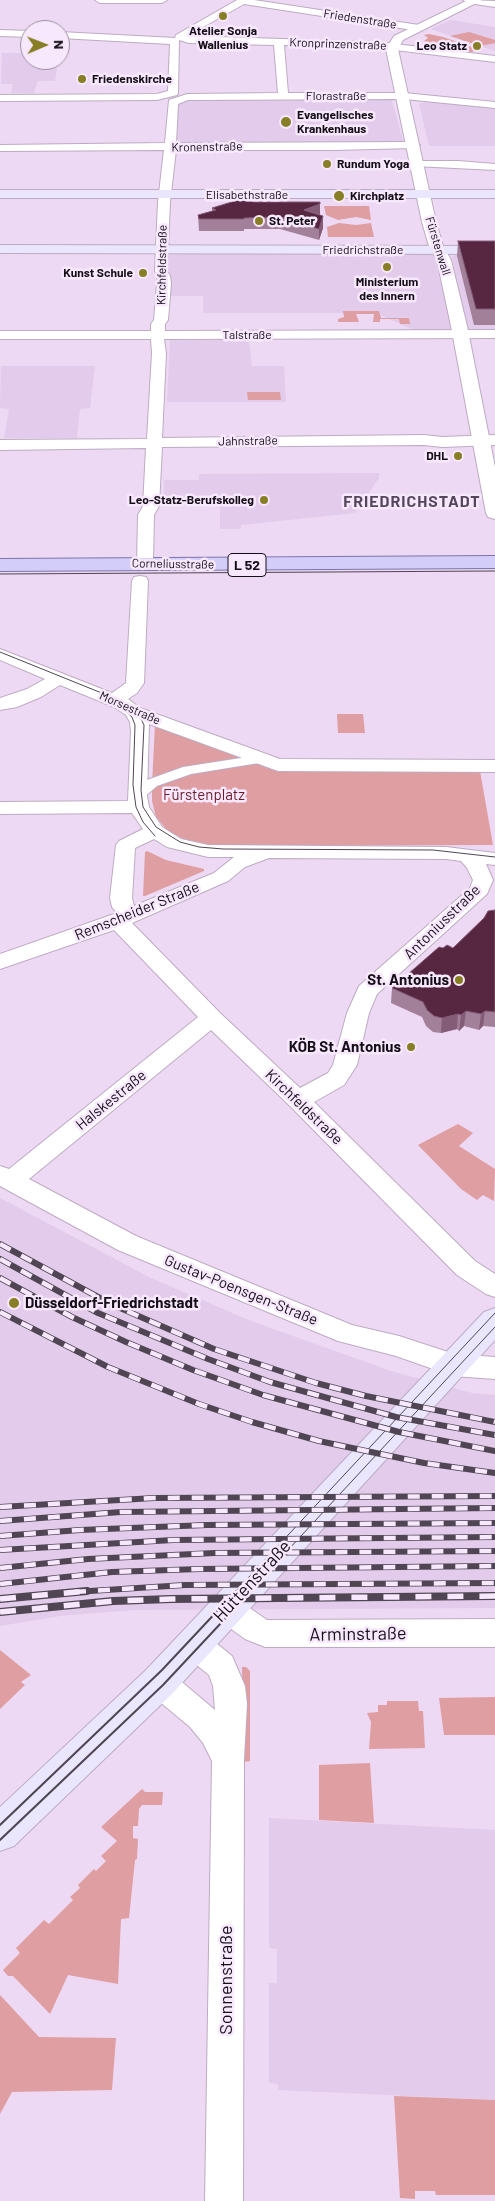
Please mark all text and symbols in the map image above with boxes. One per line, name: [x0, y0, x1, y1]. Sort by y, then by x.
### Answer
street label: Friedenstraße: [323, 6, 397, 32]
marker: Atelier Sonja Wallenius: [217, 10, 229, 22]
north arrow: [20, 20, 70, 70]
place label: Atelier Sonja Wallenius: [189, 24, 257, 52]
street label: Kronprinzenstraße: [289, 35, 387, 53]
place label: Leo Statz: [417, 39, 467, 53]
text: N: [51, 40, 68, 50]
marker: Leo Statz: [471, 40, 483, 52]
place label: Friedenskirche: [92, 72, 172, 86]
marker: Friedenskirche: [76, 73, 88, 85]
street label: Florastraße: [306, 89, 366, 103]
place label: Evangelisches Krankenhaus: [297, 108, 374, 136]
marker: Evangelisches Krankenhaus: [279, 115, 293, 129]
street label: Kronenstraße: [171, 139, 243, 155]
place label: Rundum Yoga: [337, 157, 409, 171]
marker: Rundum Yoga: [321, 158, 333, 170]
street label: Elisabethstraße: [206, 188, 288, 202]
marker: Kirchplatz: [332, 189, 346, 203]
place label: Kirchplatz: [350, 189, 404, 203]
place label: St. Peter: [269, 214, 315, 228]
marker: St. Peter: [253, 215, 265, 227]
street label: Fürstenwall: [422, 215, 454, 277]
street label: Kirchfeldstraße: [154, 225, 170, 305]
street label: Friedrichstraße: [323, 243, 403, 257]
marker: Ministerium des Innern: [381, 261, 393, 273]
place label: Kunst Schule: [63, 266, 133, 280]
marker: Kunst Schule: [137, 267, 149, 279]
place label: Ministerium des Innern: [356, 275, 418, 303]
street label: Talstraße: [222, 328, 272, 342]
street label: Jahnstraße: [218, 433, 278, 449]
place label: DHL: [426, 449, 448, 463]
marker: DHL: [452, 450, 464, 462]
district label: FRIEDRICHSTADT: [342, 492, 482, 512]
place label: Leo-Statz-Berufskolleg: [129, 493, 254, 507]
marker: Leo-Statz-Berufskolleg: [258, 494, 270, 506]
road number: L 52: [228, 554, 266, 576]
street label: Corneliusstraße: [132, 556, 214, 572]
street label: Morsestraße: [97, 688, 163, 728]
park label: Fürstenplatz: [163, 786, 245, 804]
street label: Remscheider Straße: [72, 878, 202, 944]
street label: Antoniusstraße: [400, 881, 484, 963]
place label: St. Antonius: [367, 971, 449, 989]
marker: St. Antonius: [453, 974, 465, 986]
place label: KÖB St. Antonius: [289, 1038, 401, 1056]
marker: KÖB St. Antonius: [405, 1041, 417, 1053]
street label: Halskestraße: [72, 1066, 150, 1134]
street label: Kirchfeldstraße: [262, 1066, 346, 1148]
street label: Gustav-Poensgen-Straße: [162, 1251, 320, 1329]
place label: Düsseldorf-Friedrichstadt: [25, 1294, 199, 1312]
marker: Düsseldorf-Friedrichstadt: [7, 1296, 21, 1310]
street label: Hüttenstraße: [209, 1536, 295, 1626]
street label: Arminstraße: [309, 1622, 407, 1646]
street label: Sonnenstraße: [215, 1925, 237, 2035]

